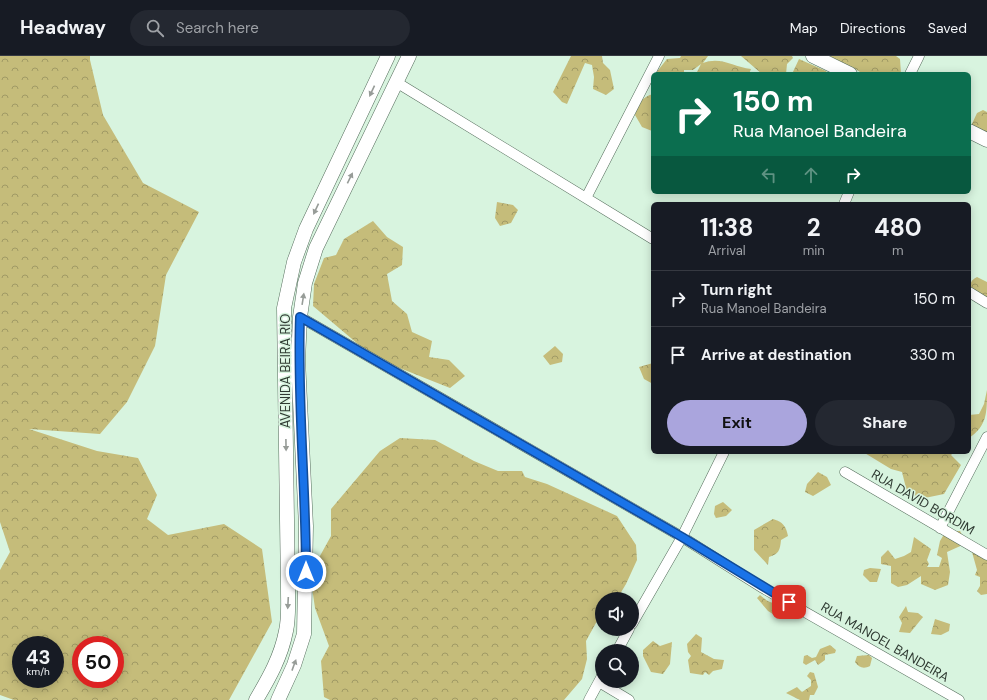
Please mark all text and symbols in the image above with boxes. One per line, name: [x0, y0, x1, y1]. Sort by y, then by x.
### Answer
search box: [130, 10, 410, 46]
text: Headway: [20, 15, 106, 40]
icon: search: [144, 17, 166, 39]
text: Search here: [176, 18, 259, 38]
text: Map: [790, 19, 818, 37]
text: Directions: [840, 19, 906, 37]
text: Saved: [928, 19, 967, 37]
text: 150 m: [733, 83, 813, 120]
one-way arrow: [369, 86, 375, 97]
icon: right: [667, 88, 719, 140]
text: Rua Manoel Bandeira: [733, 119, 907, 143]
icon: left: [758, 164, 780, 186]
icon: ahead: [800, 164, 822, 186]
icon: right: [842, 164, 864, 186]
one-way arrow: [347, 173, 353, 184]
one-way arrow: [313, 203, 319, 214]
text: 11:38: [700, 212, 753, 243]
text: 2: [807, 212, 821, 243]
text: 480: [874, 212, 922, 243]
text: Arrival: [708, 242, 746, 259]
text: min: [803, 242, 825, 259]
text: m: [892, 242, 904, 259]
text: Turn right: [701, 280, 772, 300]
icon: right: [667, 288, 689, 310]
text: 150 m: [914, 289, 955, 309]
one-way arrow: [300, 293, 306, 305]
text: Rua Manoel Bandeira: [701, 300, 827, 317]
street label: AVENIDA BEIRA RIO: [277, 314, 294, 428]
icon: arrive: [667, 344, 689, 366]
text: Arrive at destination: [701, 345, 852, 365]
text: 330 m: [910, 345, 955, 365]
button: Exit: [667, 400, 807, 446]
button: Share: [815, 400, 955, 446]
one-way arrow: [282, 439, 289, 451]
street label: RUA DAVID BORDIM: [868, 466, 978, 538]
position arrow: [285, 551, 327, 593]
pin: [772, 585, 806, 619]
icon: arrive: [778, 591, 800, 613]
map controls: [595, 592, 639, 688]
button: sound: [595, 592, 639, 636]
one-way arrow: [284, 597, 291, 609]
street label: RUA MANOEL BANDEIRA: [818, 598, 952, 686]
speed limit sign: 50: [72, 636, 124, 688]
text: 43: [25, 644, 51, 670]
button: search: [595, 644, 639, 688]
one-way arrow: [291, 658, 297, 670]
text: km/h: [26, 665, 50, 678]

